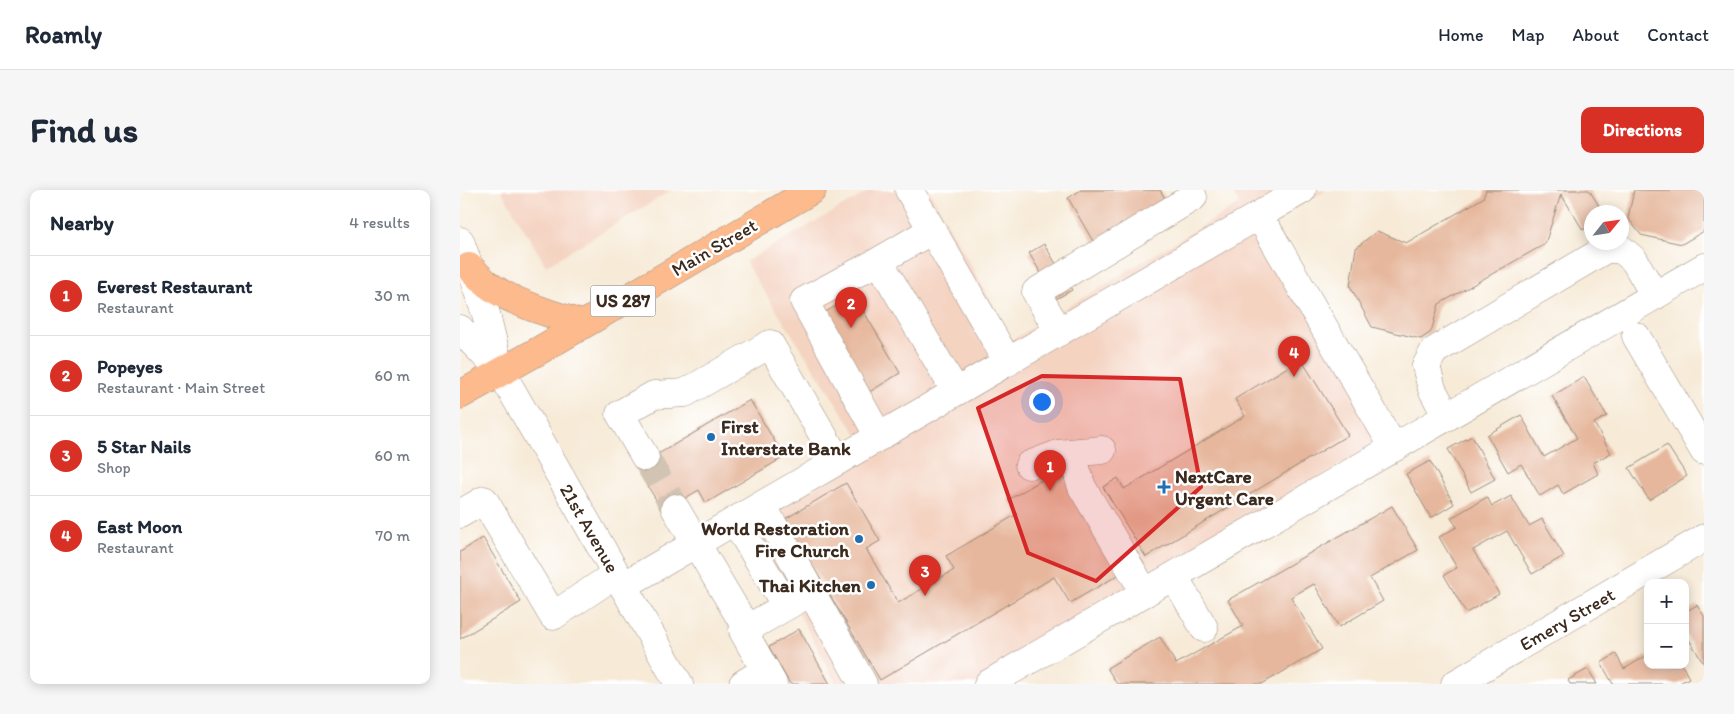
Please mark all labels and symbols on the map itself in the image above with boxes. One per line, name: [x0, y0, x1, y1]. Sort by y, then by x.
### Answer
north arrow: [1584, 205, 1629, 250]
street label: Main Street: [667, 214, 761, 281]
road number: US 287: [590, 285, 656, 316]
pin: 2: [835, 287, 867, 328]
pin: 4: [1278, 336, 1310, 377]
your location: [1029, 389, 1055, 415]
place label: First Interstate Bank: [721, 415, 851, 460]
marker: First Interstate Bank: [705, 431, 717, 443]
pin: 1: [1034, 450, 1066, 491]
place label: NextCare Urgent Care: [1175, 465, 1274, 510]
street label: 21st Avenue: [555, 480, 624, 577]
marker: NextCare Urgent Care: [1157, 480, 1171, 494]
place label: World Restoration Fire Church: [701, 517, 850, 562]
marker: World Restoration Fire Church: [853, 533, 865, 545]
pin: 3: [909, 555, 941, 596]
place label: Thai Kitchen: [758, 574, 862, 597]
marker: Thai Kitchen: [865, 579, 877, 591]
street label: Emery Street: [1516, 583, 1619, 656]

